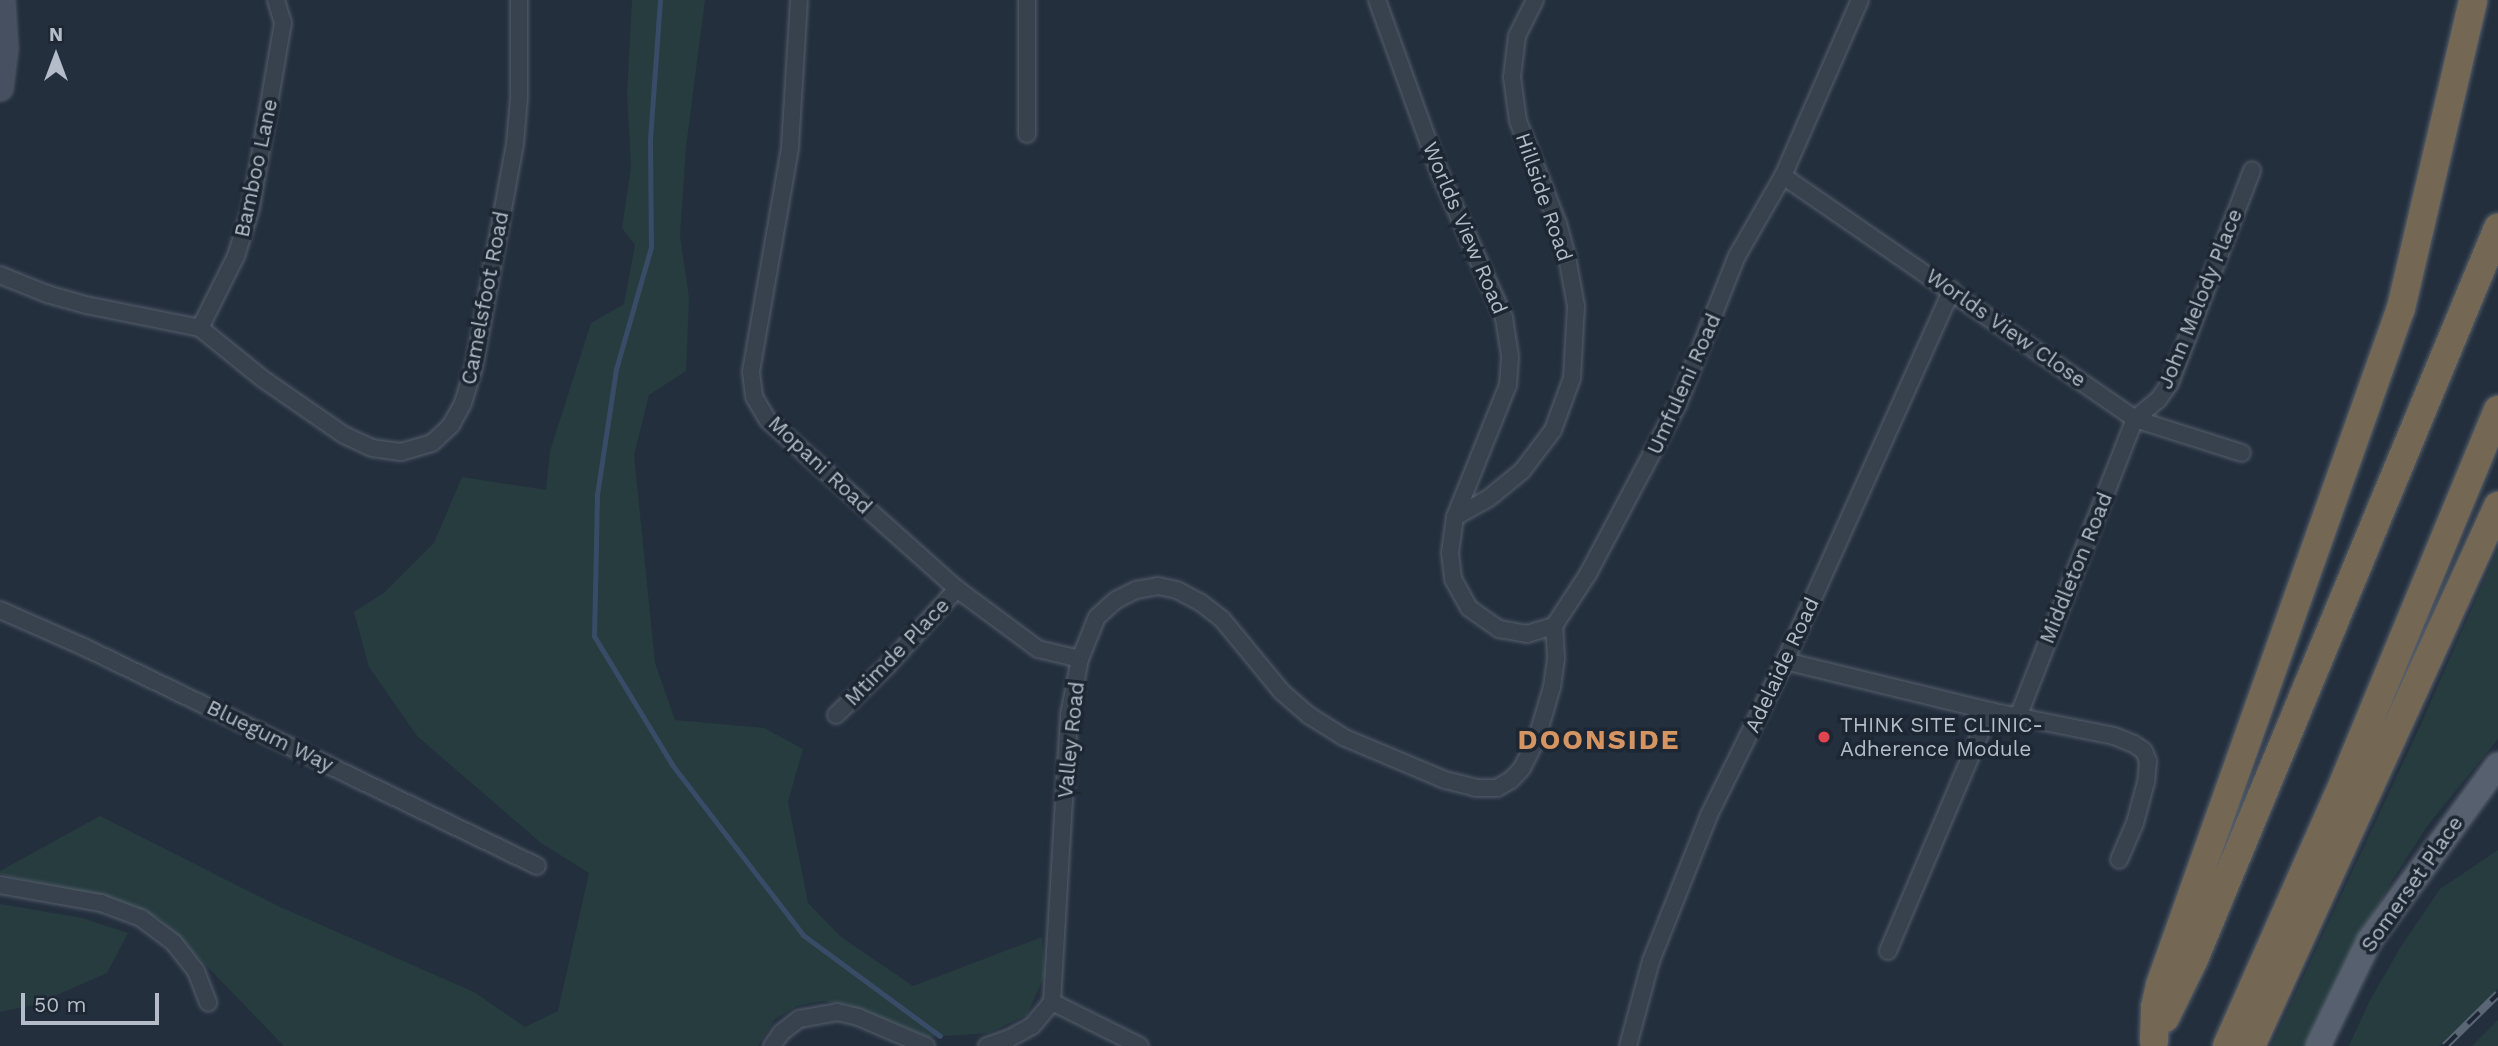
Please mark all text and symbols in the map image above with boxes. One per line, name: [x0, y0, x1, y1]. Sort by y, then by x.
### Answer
north arrow: [21, 21, 91, 91]
text: N: [49, 23, 63, 46]
street label: Bamboo Lane: [229, 97, 283, 239]
street label: Hillside Road: [1510, 129, 1578, 265]
street label: Worlds View Road: [1417, 138, 1513, 318]
street label: John Melody Place: [2152, 205, 2248, 393]
street label: Camelsfoot Road: [456, 209, 514, 387]
street label: Worlds View Close: [1921, 263, 2091, 393]
street label: Umfuleni Road: [1642, 310, 1726, 458]
street label: Mopani Road: [763, 411, 877, 519]
street label: Middleton Road: [2034, 489, 2118, 647]
street label: Mtimde Place: [839, 593, 955, 711]
street label: Adelaide Road: [1740, 593, 1824, 737]
street label: Valley Road: [1052, 680, 1090, 800]
street label: Bluegum Way: [202, 694, 338, 778]
place label: THINK SITE CLINIC- Adherence Module: [1840, 712, 2043, 762]
district label: DOONSIDE: [1519, 723, 1679, 757]
marker: THINK SITE CLINIC- Adherence Module: [1814, 727, 1834, 747]
street label: Somerset Place: [2356, 811, 2468, 957]
scale bar: [24, 979, 163, 1023]
text: 50 m: [34, 992, 86, 1017]

